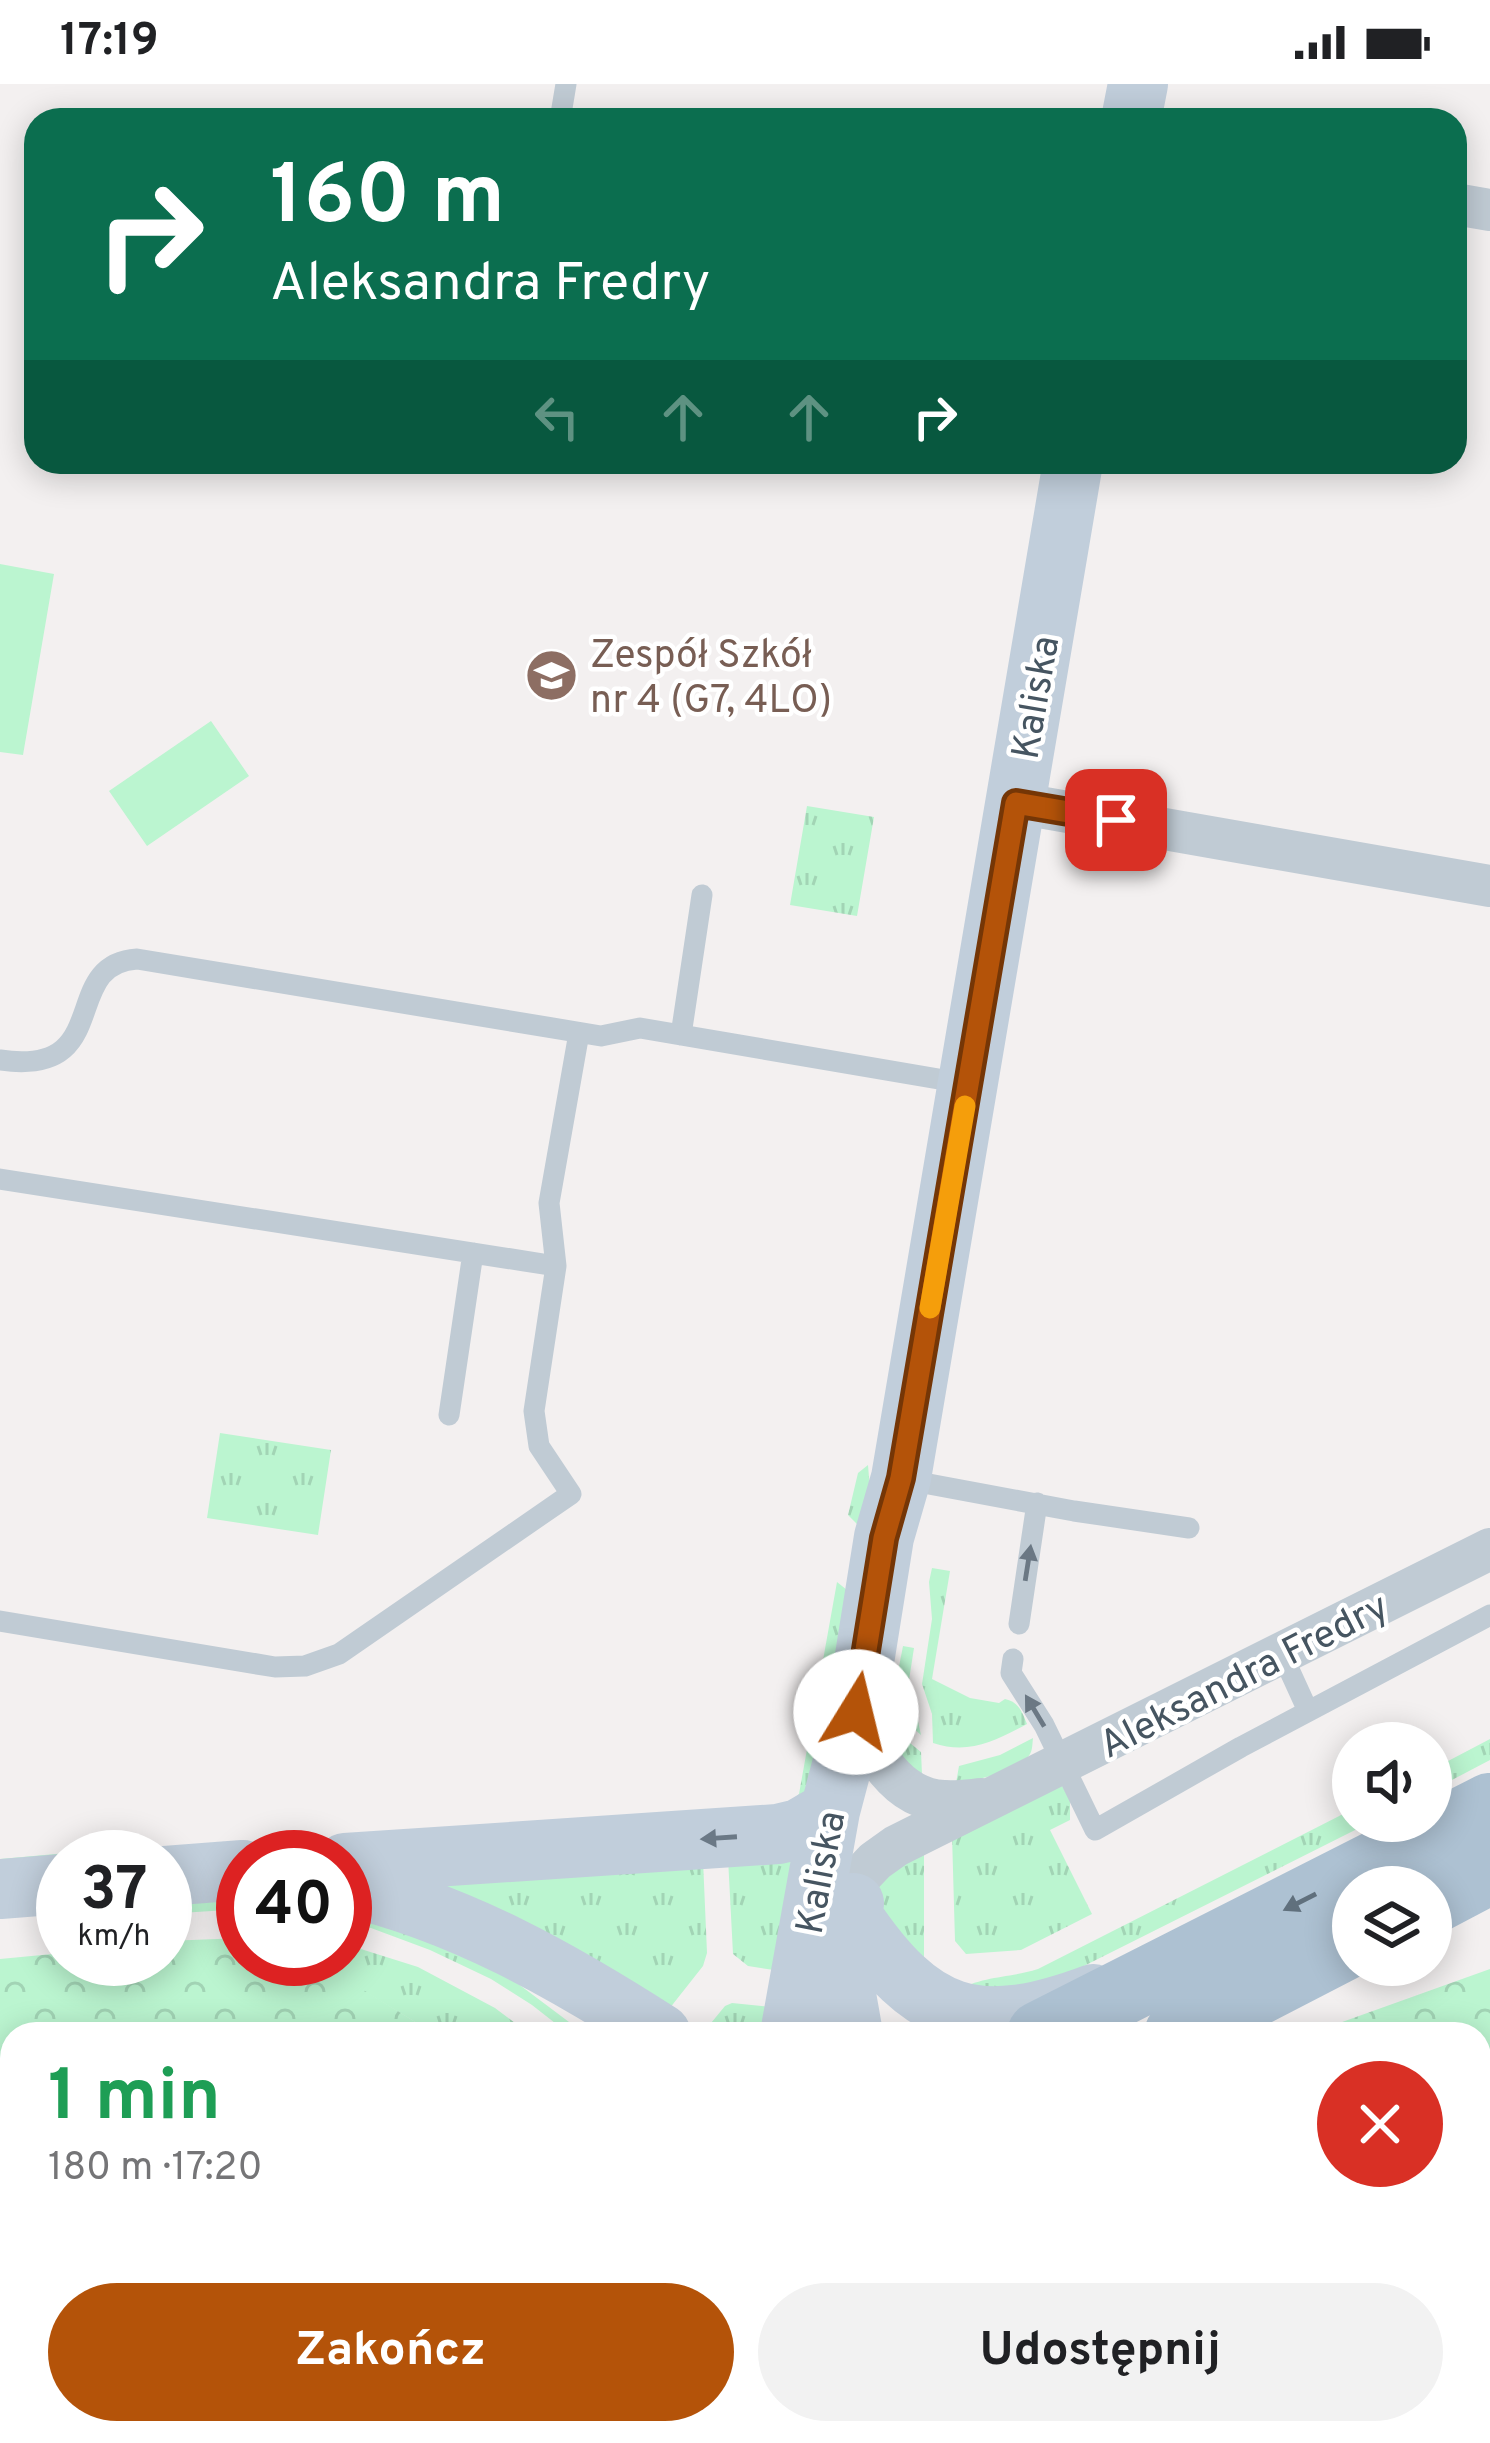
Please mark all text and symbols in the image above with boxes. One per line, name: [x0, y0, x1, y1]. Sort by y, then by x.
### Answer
text: 17:19: [60, 14, 159, 71]
text: 160 m: [270, 147, 505, 253]
icon: right: [72, 156, 228, 312]
text: Aleksandra Fredry: [270, 251, 710, 320]
icon: left: [524, 384, 590, 450]
icon: ahead: [650, 384, 716, 450]
icon: ahead: [776, 384, 842, 450]
icon: right: [902, 384, 968, 450]
street label: Kaliska: [1004, 632, 1073, 763]
place label: Zespół Szkół nr 4 (G7, 4LO): [590, 633, 832, 727]
school or university icon: Zespół Szkół nr 4 (G7, 4LO): [523, 647, 579, 703]
pin: [1065, 769, 1167, 871]
icon: arrive: [1083, 787, 1149, 853]
one-way arrow: [1019, 1544, 1038, 1582]
street label: Aleksandra Fredry: [1092, 1584, 1398, 1772]
position arrow: [793, 1649, 919, 1775]
one-way arrow: [1025, 1694, 1046, 1728]
map controls: [1332, 1722, 1452, 1986]
button: sound: [1332, 1722, 1452, 1842]
street label: Kaliska: [788, 1807, 859, 1939]
one-way arrow: [700, 1828, 737, 1847]
speed limit sign: 40: [216, 1830, 372, 1986]
text: 37: [80, 1855, 148, 1931]
button: layers: [1332, 1866, 1452, 1986]
one-way arrow: [1282, 1892, 1317, 1912]
text: km/h: [78, 1919, 150, 1956]
text: 1 min: [48, 2054, 221, 2146]
button: close: [1317, 2061, 1443, 2187]
text: 180 m · 17:20: [48, 2145, 262, 2194]
button: Zakończ: [48, 2283, 734, 2421]
button: Udostępnij: [758, 2283, 1443, 2421]

